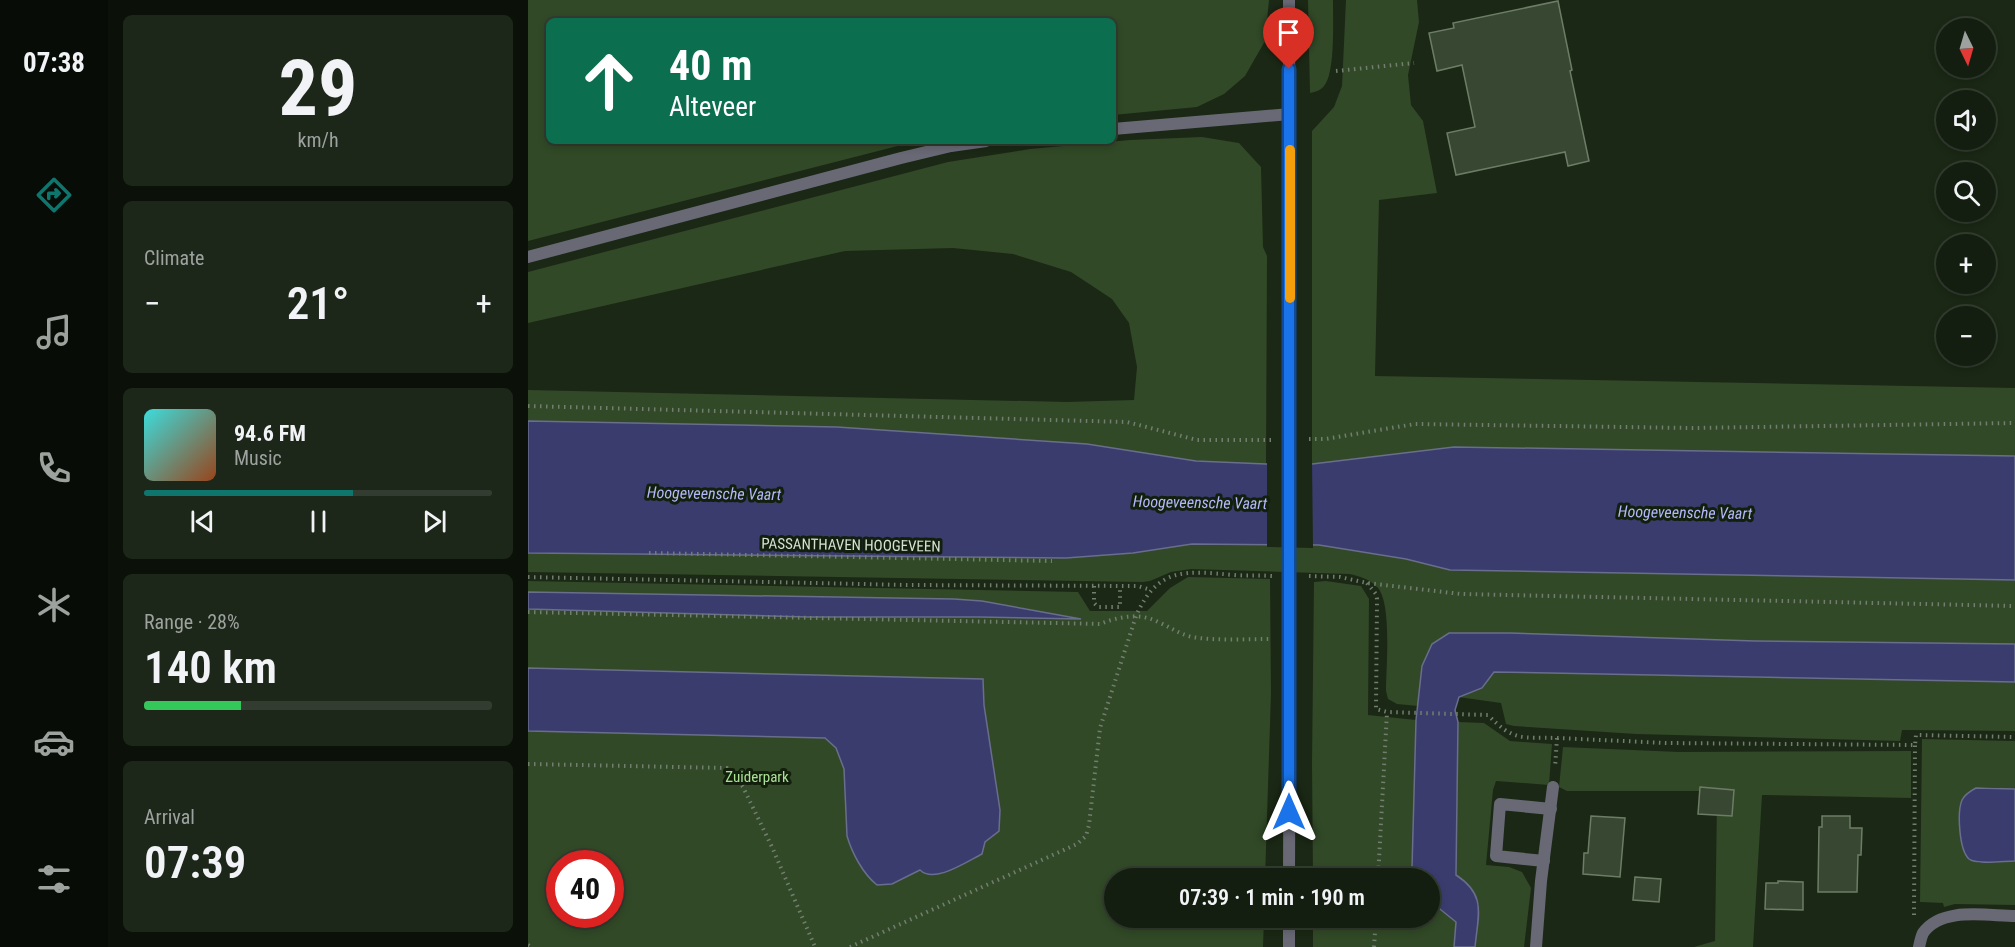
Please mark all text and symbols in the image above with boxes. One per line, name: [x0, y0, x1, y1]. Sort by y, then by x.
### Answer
pin: [1263, 7, 1314, 69]
icon: arrive: [1272, 16, 1305, 49]
north arrow: [1936, 18, 1996, 78]
map controls: [1936, 18, 1996, 366]
text: 40 m: [669, 41, 752, 90]
icon: ahead: [570, 42, 648, 120]
text: 29: [279, 43, 357, 134]
text: 07:38: [23, 47, 85, 79]
button: sound: [1936, 90, 1996, 150]
text: Alteveer: [669, 91, 756, 123]
text: km/h: [297, 128, 339, 152]
button: search: [1936, 162, 1996, 222]
icon: directions: [33, 174, 75, 216]
button: +: [1936, 234, 1996, 294]
text: Climate: [144, 246, 204, 270]
text: 21°: [287, 277, 349, 330]
text: −: [144, 284, 161, 323]
text: +: [476, 284, 492, 323]
button: −: [1936, 306, 1996, 366]
icon: music: [33, 311, 75, 353]
text: 94.6 FM: [234, 421, 306, 446]
text: Music: [234, 446, 282, 470]
icon: phone: [33, 447, 75, 489]
water label: Hoogeveensche Vaart: [647, 483, 782, 504]
water label: Hoogeveensche Vaart: [1133, 492, 1268, 513]
water label: Hoogeveensche Vaart: [1618, 502, 1753, 523]
icon: previous: [186, 505, 219, 538]
icon: pause: [302, 505, 335, 538]
icon: next: [418, 505, 451, 538]
street label: PASSANTHAVEN HOOGEVEEN: [761, 534, 941, 556]
icon: climate: [33, 584, 75, 626]
text: Range · 28%: [144, 610, 240, 634]
text: 140 km: [144, 641, 277, 694]
icon: car: [33, 721, 75, 763]
park label: Zuiderpark: [725, 768, 789, 786]
position arrow: [1257, 780, 1321, 844]
text: Arrival: [144, 805, 195, 829]
text: 07:39: [144, 836, 246, 889]
speed limit sign: 40: [546, 850, 624, 928]
icon: filters: [33, 858, 75, 900]
text: 07:39 · 1 min · 190 m: [1179, 885, 1365, 910]

